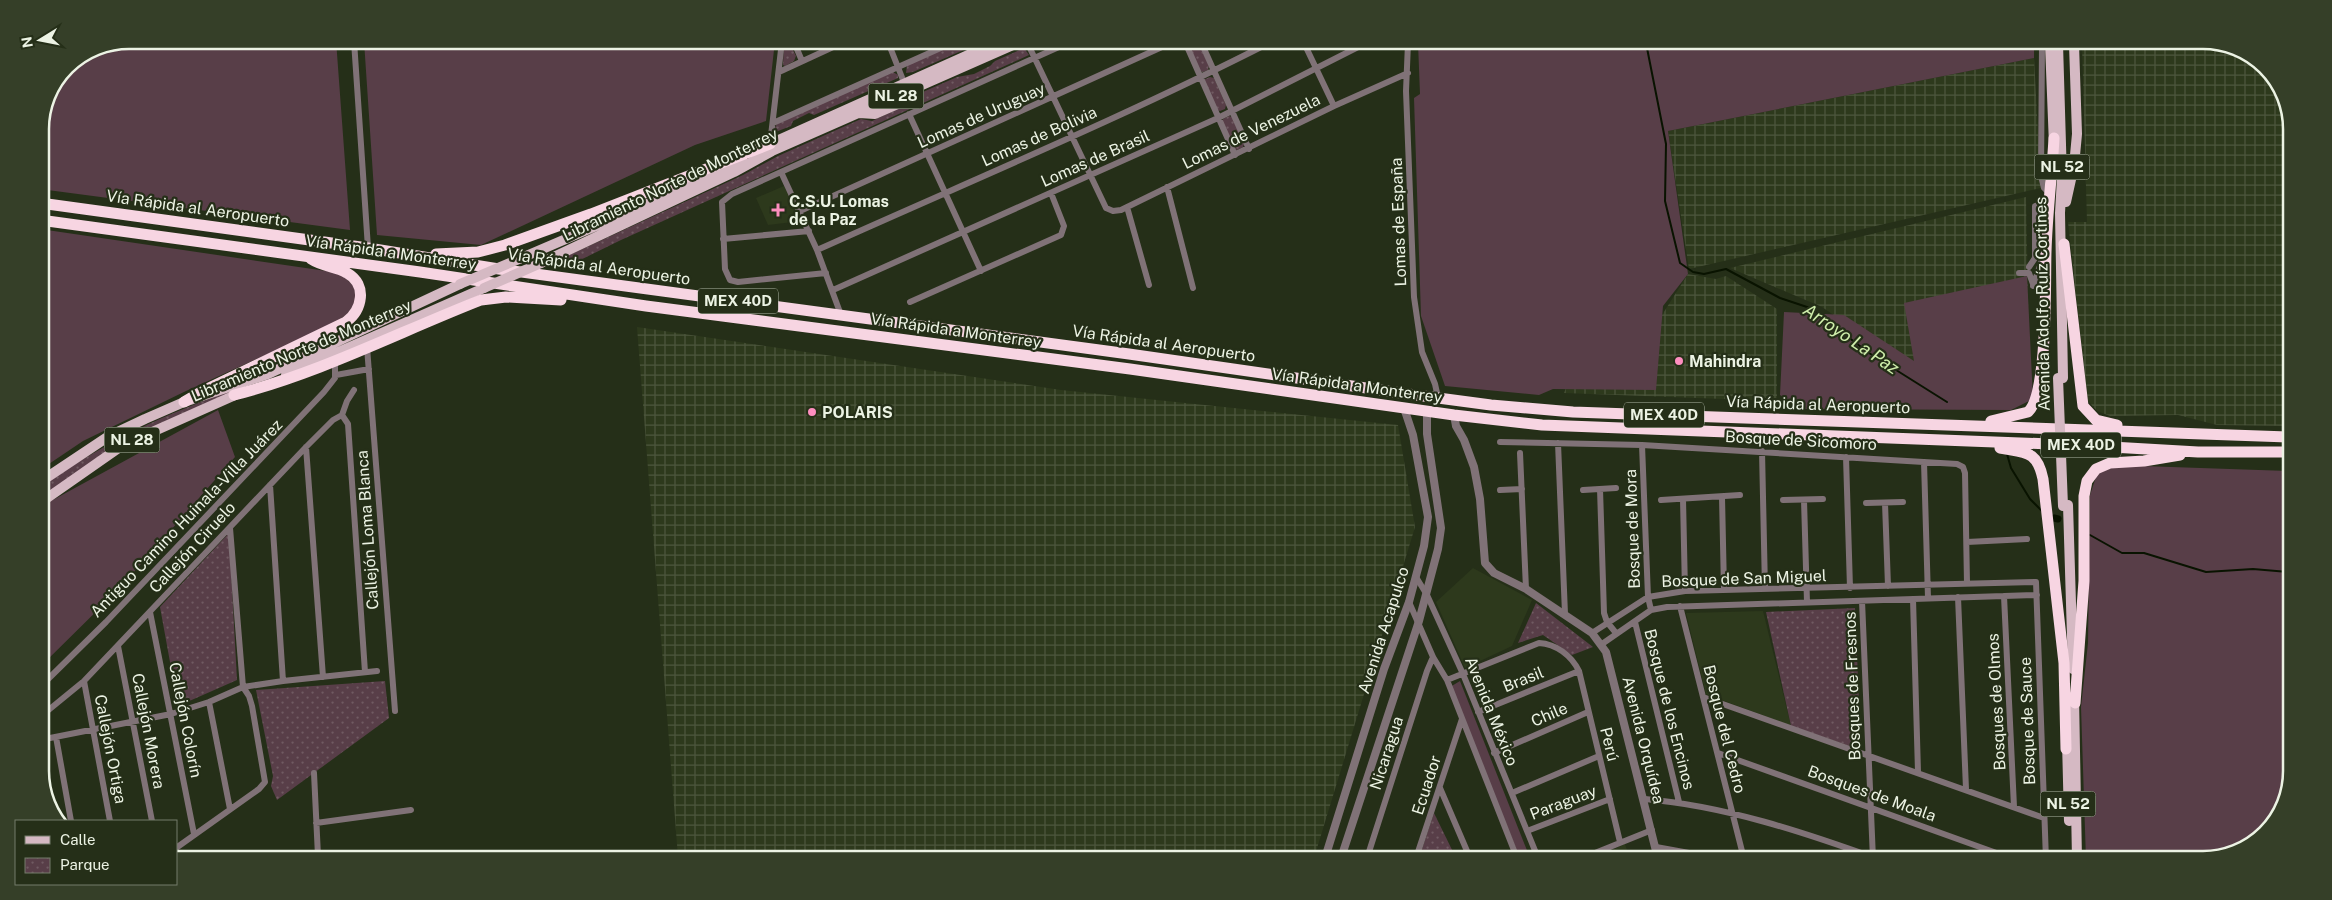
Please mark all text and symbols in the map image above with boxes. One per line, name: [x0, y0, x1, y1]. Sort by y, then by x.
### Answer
north arrow: [15, 15, 65, 65]
text: N: [18, 35, 36, 49]
street label: Lomas de Uruguay: [915, 79, 1048, 152]
road number: NL 28: [868, 84, 924, 108]
street label: Lomas de Venezuela: [1179, 90, 1323, 173]
street label: Lomas de Bolivia: [979, 103, 1100, 170]
street label: Libramiento Norte de Monterrey: [559, 124, 781, 245]
street label: Lomas de Brasil: [1038, 126, 1153, 191]
road number: NL 52: [2034, 154, 2090, 180]
street label: Lomas de España: [1387, 157, 1410, 287]
street label: Vía Rápida al Aeropuerto: [105, 186, 291, 231]
place label: C.S.U. Lomas de la Paz: [789, 192, 889, 229]
street label: Avenida Adolfo Ruíz Cortines: [2031, 197, 2054, 411]
marker: C.S.U. Lomas de la Paz: [771, 203, 785, 217]
street label: Vía Rápida a Monterrey: [304, 231, 478, 274]
street label: Vía Rápida al Aeropuerto: [506, 244, 692, 289]
road number: MEX 40D: [698, 288, 778, 314]
street label: Libramiento Norte de Monterrey: [188, 295, 415, 406]
water label: Arroyo La Paz: [1799, 299, 1904, 379]
street label: Vía Rápida a Monterrey: [869, 309, 1043, 352]
street label: Vía Rápida al Aeropuerto: [1071, 321, 1257, 366]
place label: Mahindra: [1689, 352, 1761, 371]
marker: Mahindra: [1673, 355, 1685, 367]
street label: Vía Rápida a Monterrey: [1270, 364, 1444, 407]
street label: Vía Rápida al Aeropuerto: [1725, 392, 1910, 417]
road number: MEX 40D: [1624, 402, 1704, 428]
place label: POLARIS: [822, 403, 893, 422]
marker: POLARIS: [806, 406, 818, 418]
street label: Antiguo Camino Huinala-Villa Juárez: [86, 415, 287, 621]
street label: Bosque de Sicomoro: [1725, 427, 1877, 454]
road number: NL 28: [104, 428, 160, 452]
road number: MEX 40D: [2041, 432, 2121, 458]
street label: Callejón Loma Blanca: [352, 450, 383, 610]
street label: Bosque de Mora: [1621, 469, 1644, 589]
street label: Callejón Ciruelo: [145, 498, 239, 597]
street label: Avenida Acapulco: [1354, 564, 1413, 696]
street label: Bosque de San Miguel: [1661, 566, 1827, 591]
street label: Bosques de Fresnos: [1840, 611, 1865, 761]
street label: Bosque de los Encinos: [1640, 627, 1699, 791]
street label: Bosques de Olmos: [1983, 633, 2010, 771]
street label: Avenida México: [1461, 654, 1522, 769]
street label: Bosque de Sauce: [2016, 657, 2039, 785]
street label: Callejón Colorín: [165, 661, 206, 779]
street label: Brasil: [1500, 663, 1547, 696]
street label: Bosque del Cedro: [1699, 663, 1750, 795]
street label: Callejón Morera: [128, 672, 169, 791]
street label: Avenida Orquídea: [1618, 674, 1669, 806]
street label: Callejón Ortiga: [91, 693, 130, 805]
street label: Chile: [1528, 698, 1570, 731]
street label: Nicaragua: [1366, 714, 1407, 792]
street label: Perú: [1596, 725, 1623, 763]
street label: Ecuador: [1408, 753, 1445, 817]
street label: Bosques de Moala: [1805, 761, 1939, 826]
street label: Paraguay: [1527, 781, 1600, 824]
road number: NL 52: [2040, 792, 2096, 816]
legend: [15, 820, 178, 885]
text: Calle: [60, 831, 96, 848]
text: Parque: [60, 856, 110, 873]

